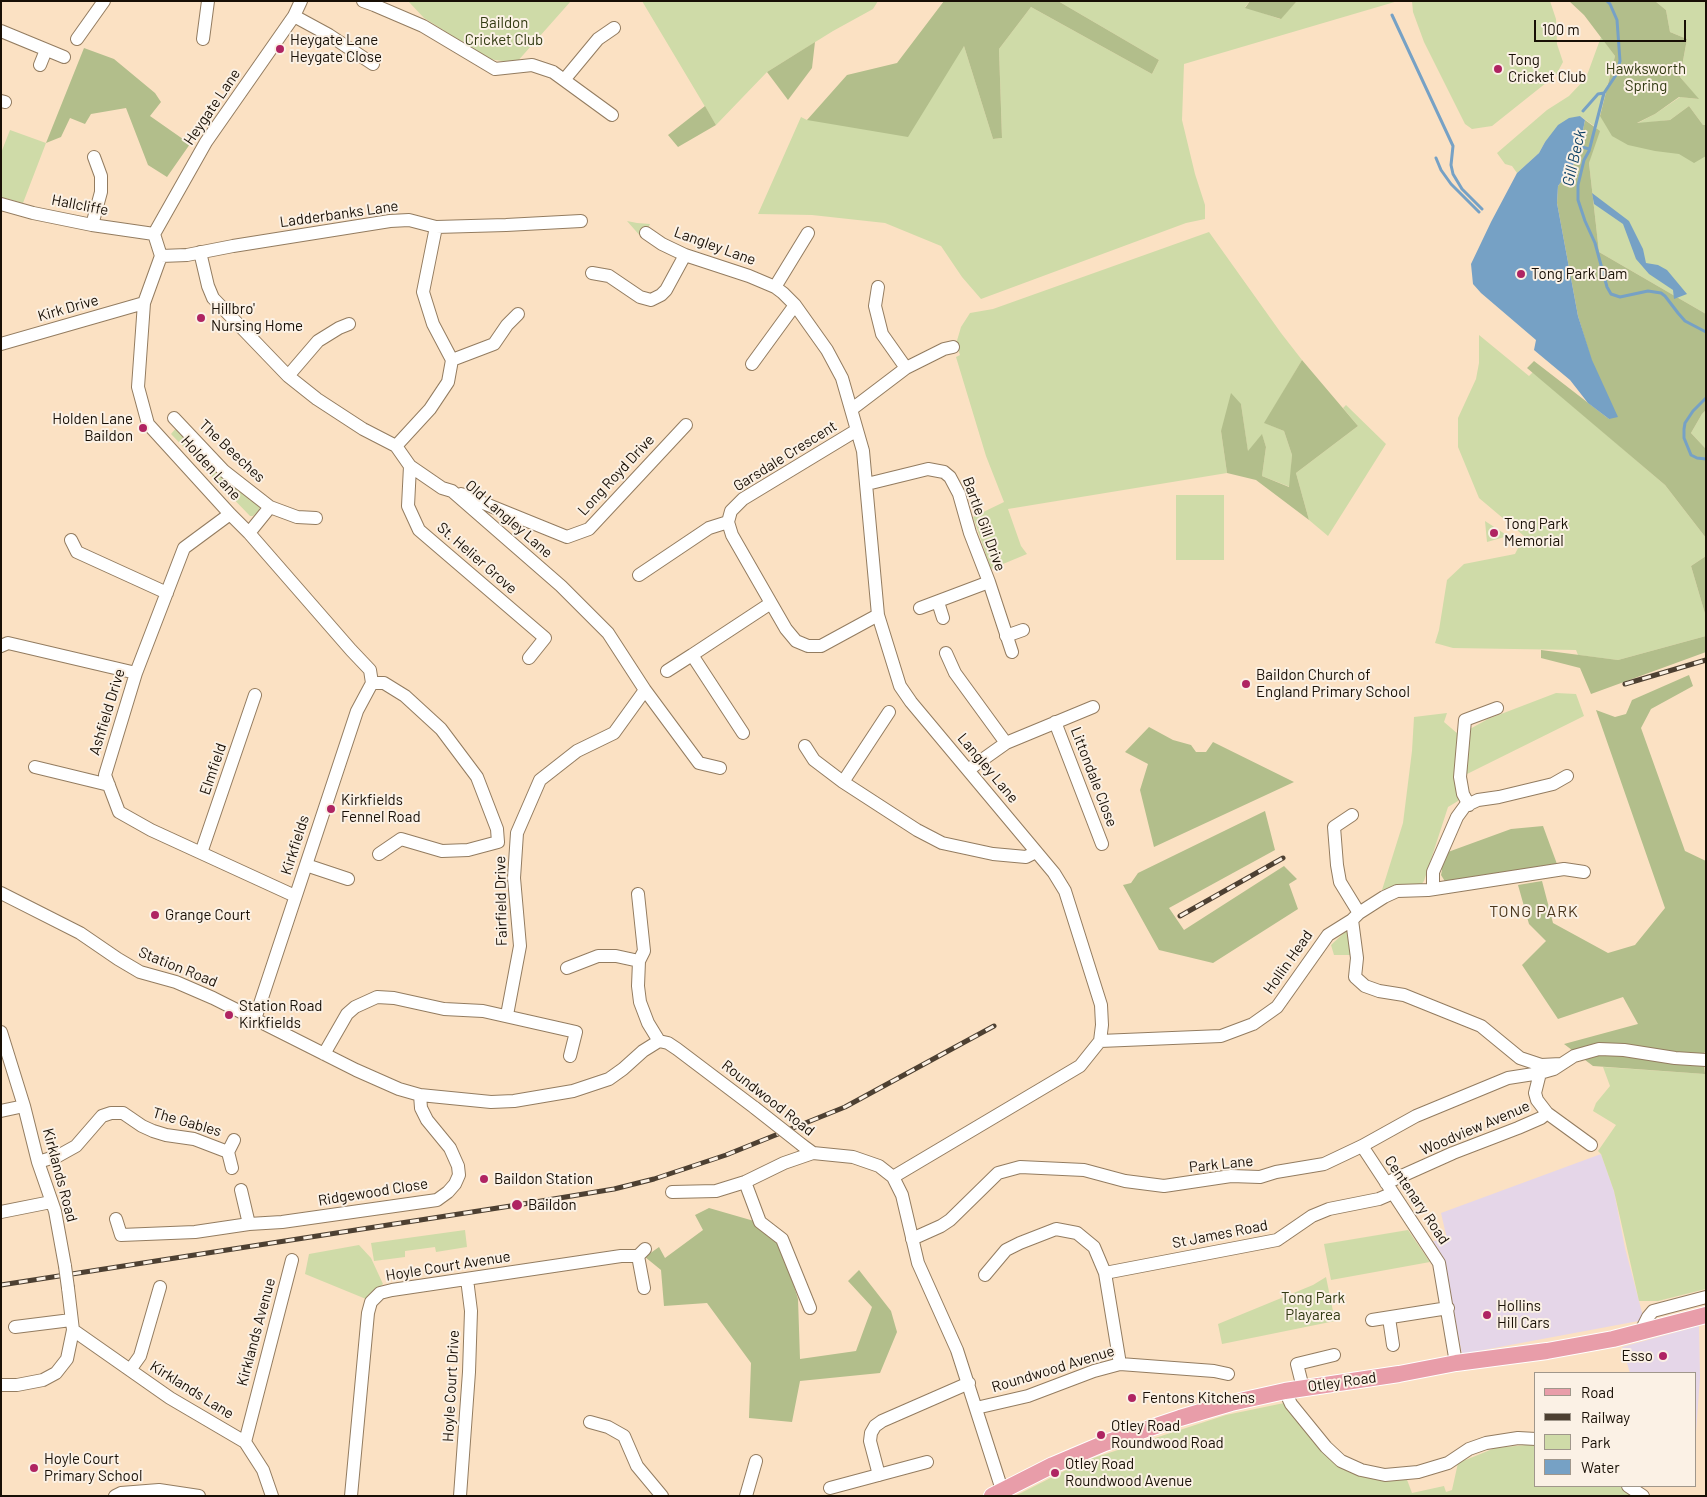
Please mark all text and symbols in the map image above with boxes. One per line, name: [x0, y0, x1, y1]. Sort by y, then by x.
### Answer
scale bar: [1537, 10, 1690, 42]
park label: Baildon Cricket Club: [465, 14, 543, 49]
text: 100 m: [1542, 20, 1580, 38]
place label: Heygate Lane Heygate Close: [290, 31, 382, 66]
marker: Heygate Lane Heygate Close: [274, 43, 286, 55]
place label: Tong Cricket Club: [1508, 51, 1587, 86]
park label: Hawksworth Spring: [1606, 60, 1686, 95]
marker: Tong Cricket Club: [1492, 63, 1504, 75]
street label: Heygate Lane: [180, 65, 244, 149]
water label: Gill Beck: [1558, 128, 1590, 188]
street label: Hallcliffe: [50, 191, 110, 219]
street label: Ladderbanks Lane: [278, 197, 400, 231]
street label: Langley Lane: [672, 223, 758, 269]
place label: Tong Park Dam: [1531, 265, 1627, 283]
marker: Tong Park Dam: [1515, 268, 1527, 280]
street label: Kirk Drive: [36, 291, 100, 325]
place label: Hillbro' Nursing Home: [211, 300, 303, 335]
marker: Hillbro' Nursing Home: [195, 312, 207, 324]
place label: Holden Lane Baildon: [52, 410, 133, 445]
street label: The Beeches: [195, 416, 269, 486]
street label: Garsdale Crescent: [730, 417, 840, 495]
marker: Holden Lane Baildon: [137, 422, 149, 434]
street label: Long Royd Drive: [574, 431, 658, 519]
street label: Holden Lane: [177, 432, 245, 504]
street label: Bartle Gill Drive: [959, 474, 1009, 574]
street label: Old Langley Lane: [462, 476, 556, 562]
place label: Tong Park Memorial: [1504, 515, 1568, 550]
street label: St. Helier Grove: [433, 518, 521, 598]
marker: Tong Park Memorial: [1488, 527, 1500, 539]
place label: Baildon Church of England Primary School: [1256, 666, 1410, 701]
street label: Ashfield Drive: [85, 667, 129, 757]
marker: Baildon Church of England Primary School: [1240, 678, 1252, 690]
street label: Littondale Close: [1067, 725, 1121, 829]
street label: Langley Lane: [954, 729, 1022, 807]
street label: Elmfield: [196, 741, 230, 797]
place label: Kirkfields Fennel Road: [341, 791, 421, 826]
marker: Kirkfields Fennel Road: [325, 803, 337, 815]
street label: Kirkfields: [277, 813, 313, 877]
street label: Fairfield Drive: [491, 856, 511, 946]
district label: TONG PARK: [1488, 902, 1580, 922]
place label: Grange Court: [165, 906, 251, 924]
marker: Grange Court: [149, 909, 161, 921]
street label: Hollin Head: [1260, 927, 1316, 997]
street label: Station Road: [136, 943, 220, 991]
place label: Station Road Kirkfields: [239, 997, 323, 1032]
marker: Station Road Kirkfields: [223, 1009, 235, 1021]
street label: Roundwood Road: [718, 1056, 818, 1140]
street label: Woodview Avenue: [1418, 1097, 1532, 1159]
street label: The Gables: [150, 1104, 224, 1140]
street label: Kirklands Road: [39, 1126, 81, 1224]
street label: Park Lane: [1188, 1152, 1254, 1176]
street label: Centenary Road: [1381, 1152, 1453, 1248]
place label: Baildon Station: [494, 1170, 593, 1188]
marker: Baildon Station: [478, 1173, 490, 1185]
street label: Ridgewood Close: [317, 1174, 429, 1210]
place label: Baildon: [528, 1196, 577, 1214]
marker: Baildon: [510, 1198, 524, 1212]
street label: St James Road: [1171, 1216, 1269, 1252]
street label: Hoyle Court Avenue: [384, 1247, 512, 1285]
street label: Kirklands Avenue: [233, 1276, 279, 1388]
park label: Tong Park Playarea: [1281, 1289, 1345, 1324]
place label: Hollins Hill Cars: [1497, 1297, 1550, 1332]
marker: Hollins Hill Cars: [1481, 1309, 1493, 1321]
street label: Hoyle Court Drive: [439, 1330, 463, 1442]
street label: Roundwood Avenue: [990, 1342, 1116, 1396]
place label: Esso: [1622, 1347, 1653, 1365]
marker: Esso: [1657, 1350, 1669, 1362]
street label: Kirklands Lane: [147, 1357, 237, 1423]
street label: Otley Road: [1307, 1368, 1377, 1396]
legend: [1534, 1372, 1697, 1487]
text: Road: [1581, 1383, 1614, 1401]
place label: Fentons Kitchens: [1142, 1389, 1255, 1407]
marker: Fentons Kitchens: [1126, 1392, 1138, 1404]
text: Railway: [1581, 1408, 1630, 1426]
place label: Otley Road Roundwood Road: [1111, 1417, 1224, 1452]
marker: Otley Road Roundwood Road: [1095, 1429, 1107, 1441]
text: Park: [1581, 1433, 1610, 1451]
place label: Hoyle Court Primary School: [44, 1450, 142, 1485]
place label: Otley Road Roundwood Avenue: [1065, 1455, 1192, 1490]
text: Water: [1581, 1458, 1620, 1476]
marker: Hoyle Court Primary School: [28, 1462, 40, 1474]
marker: Otley Road Roundwood Avenue: [1049, 1467, 1061, 1479]

